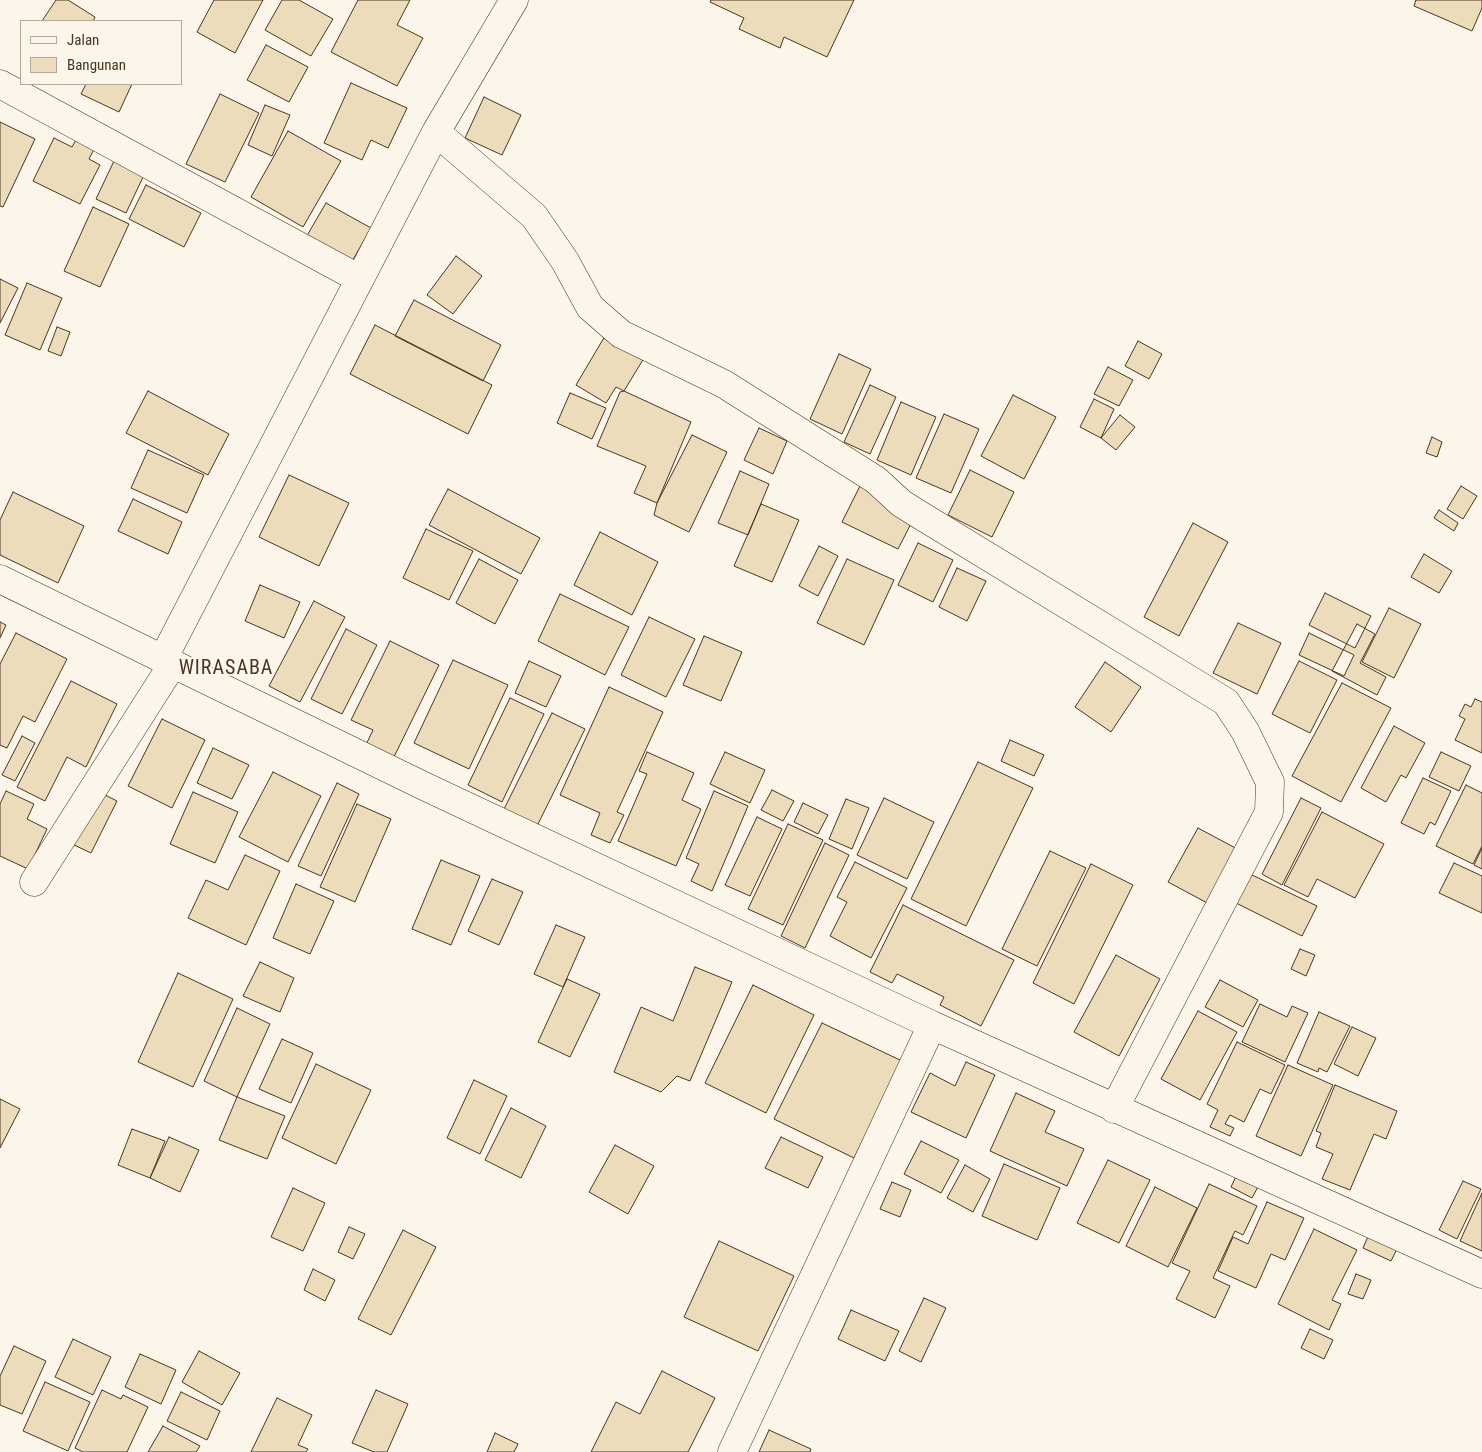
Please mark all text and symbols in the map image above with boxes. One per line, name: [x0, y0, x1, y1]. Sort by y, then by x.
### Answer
legend: [20, 20, 182, 85]
text: Jalan: [67, 31, 99, 49]
text: Bangunan: [67, 56, 126, 74]
district label: WIRASABA: [178, 657, 274, 681]

